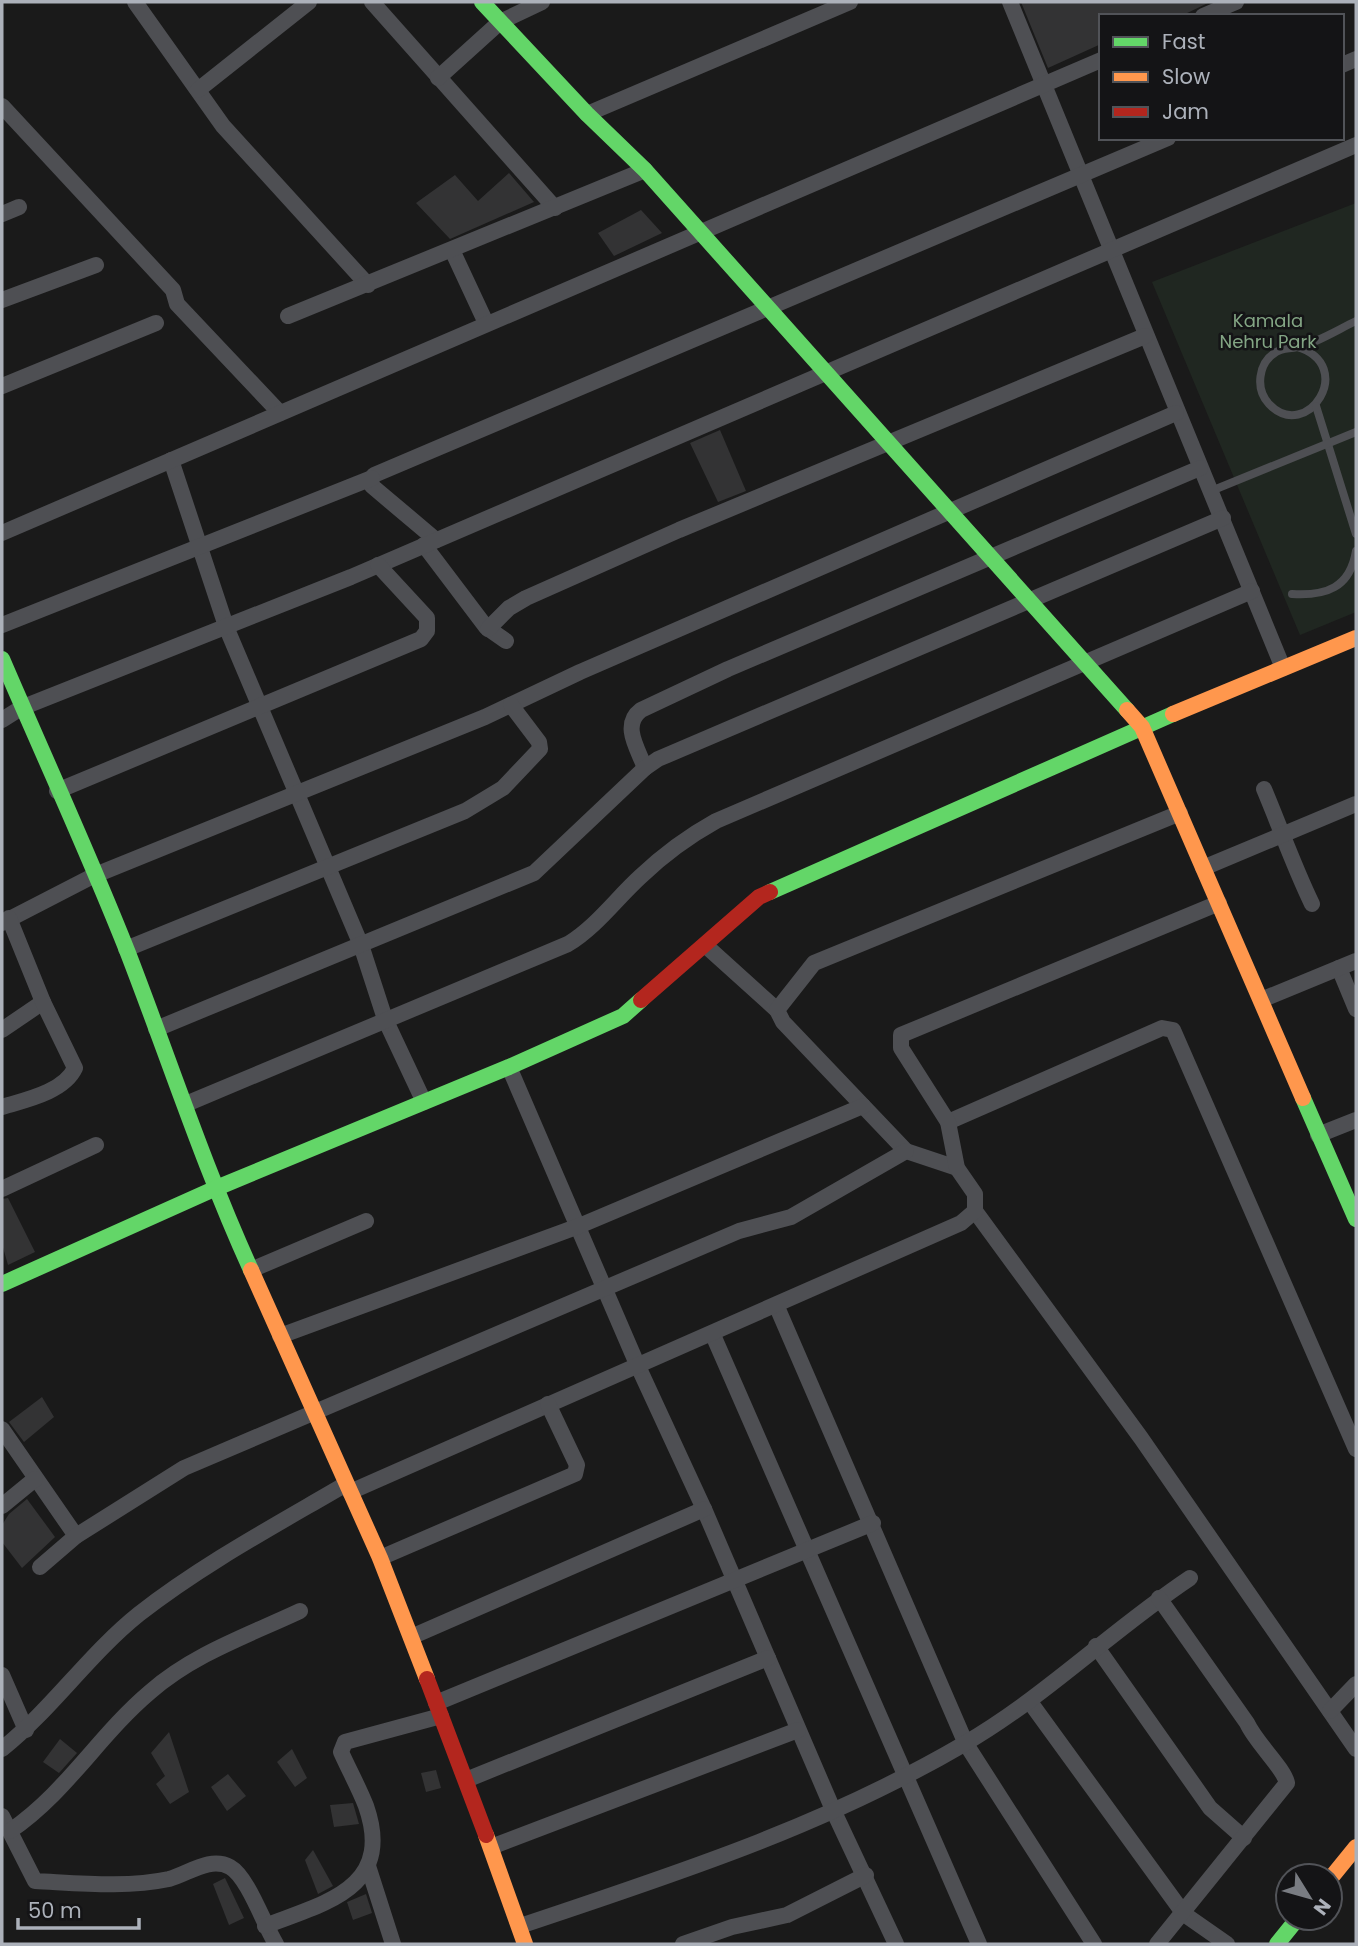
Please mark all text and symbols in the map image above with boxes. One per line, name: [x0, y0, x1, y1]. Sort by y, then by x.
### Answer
legend: [1099, 14, 1344, 140]
text: Fast: [1162, 27, 1205, 56]
text: Slow: [1162, 62, 1210, 91]
text: Jam: [1162, 97, 1209, 126]
park label: Kamala Nehru Park: [1220, 308, 1317, 354]
north arrow: [1274, 1862, 1344, 1932]
scale bar: [18, 1886, 138, 1930]
text: N: [1307, 1893, 1337, 1921]
text: 50 m: [28, 1896, 82, 1925]

